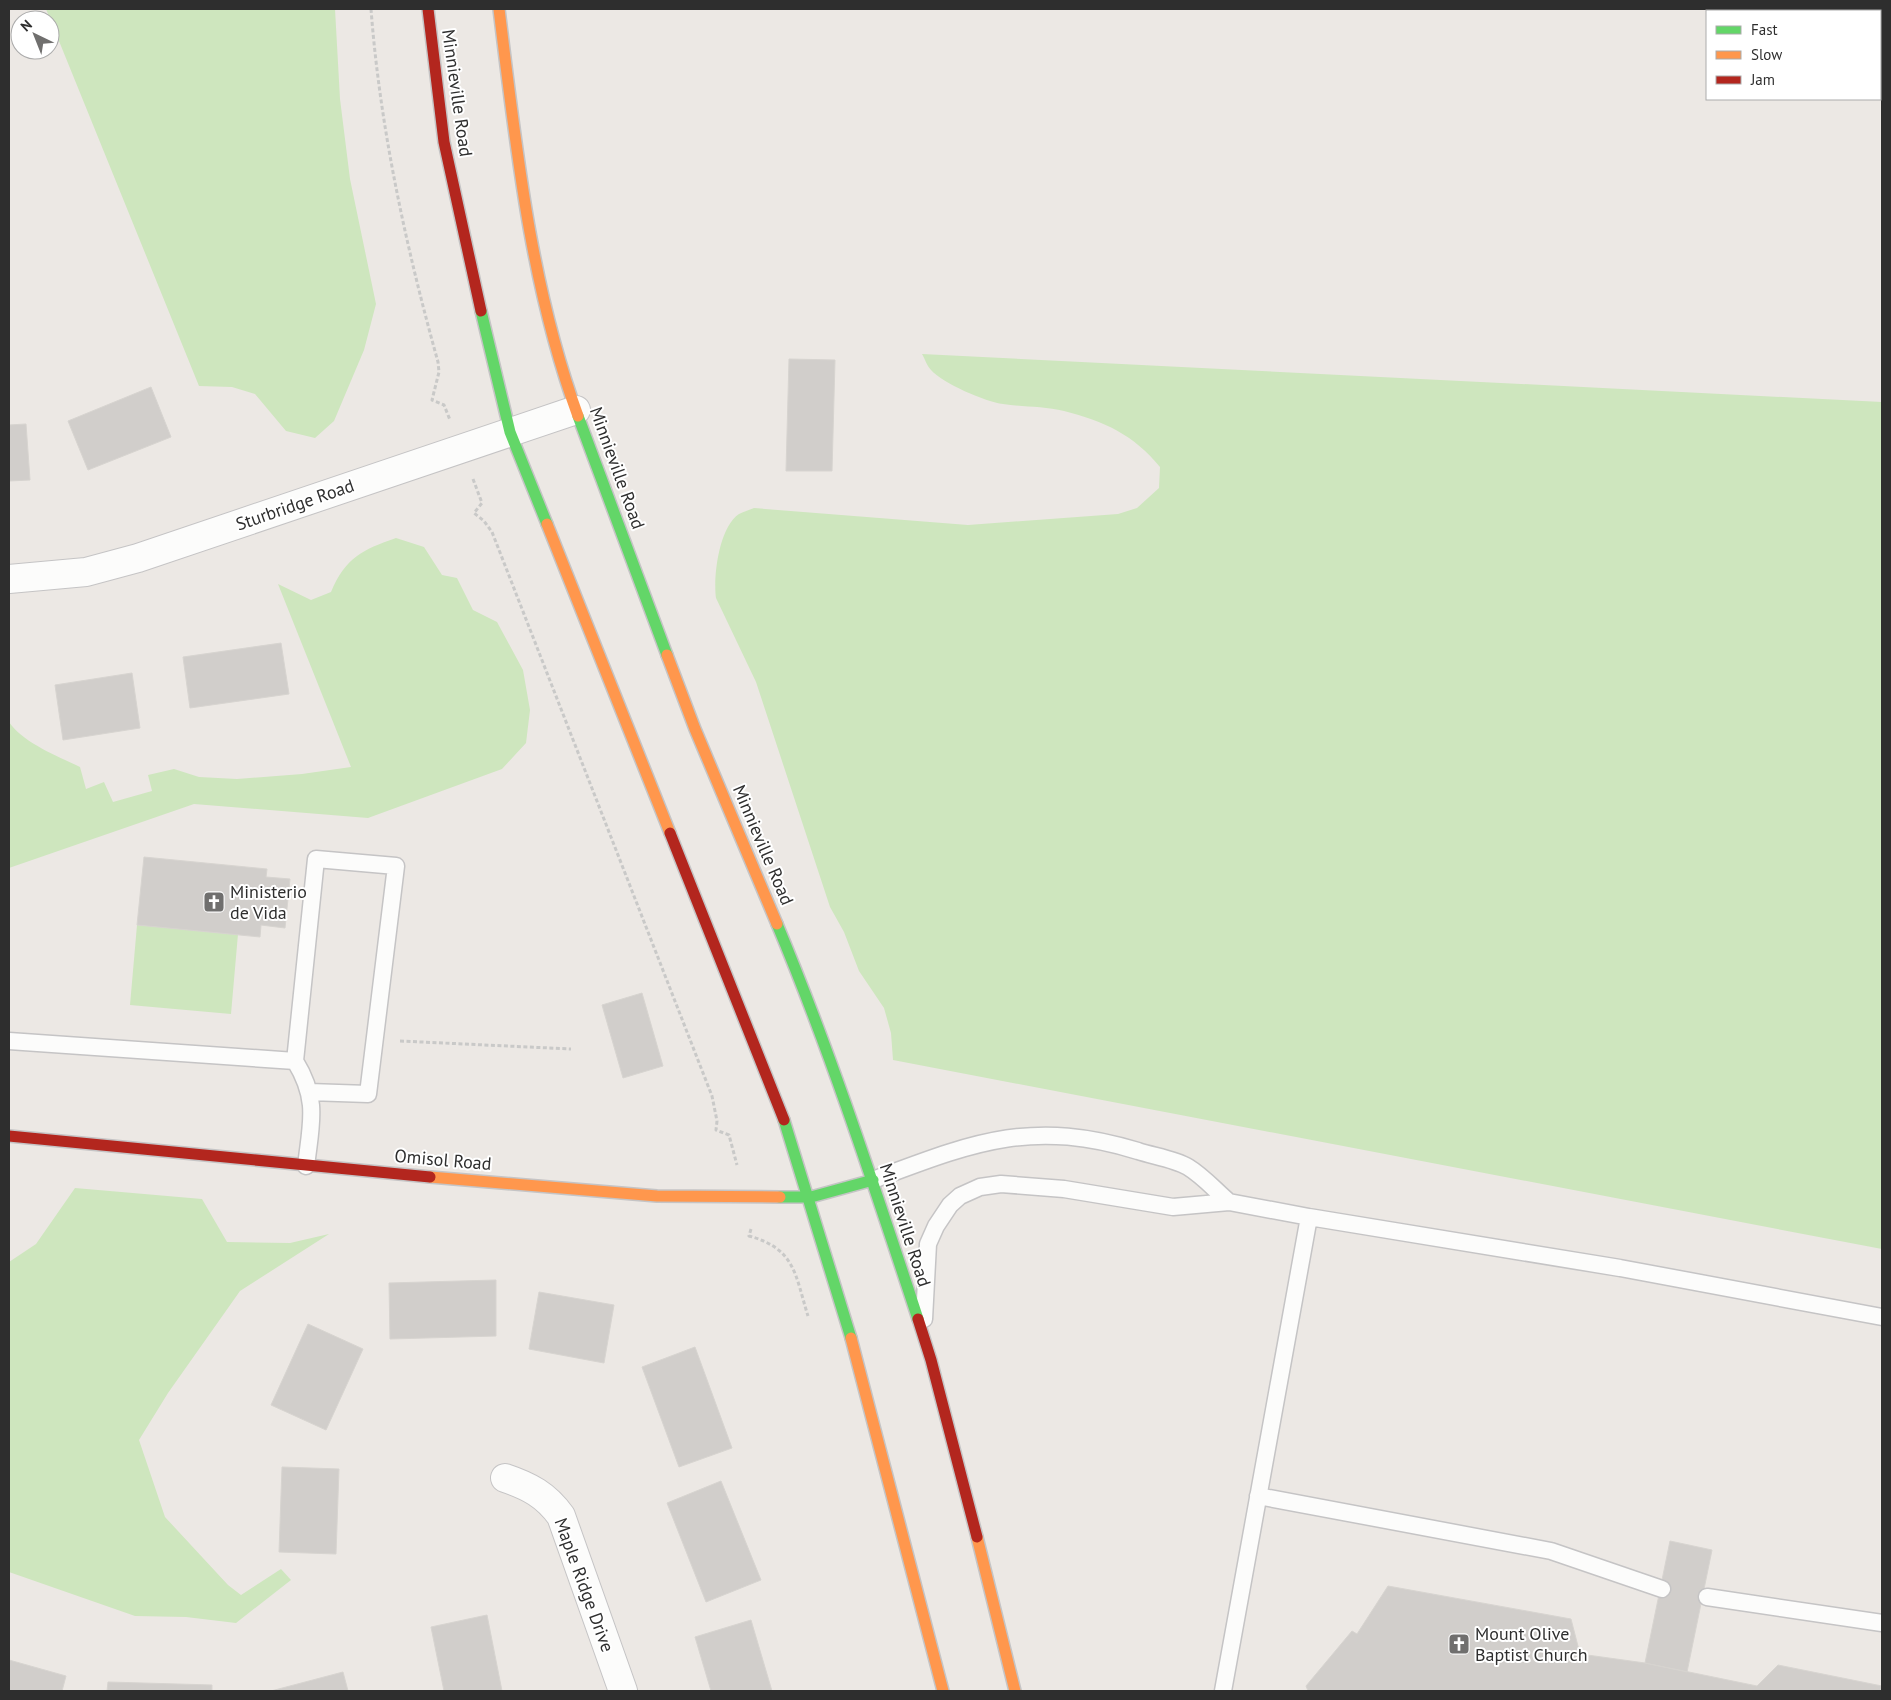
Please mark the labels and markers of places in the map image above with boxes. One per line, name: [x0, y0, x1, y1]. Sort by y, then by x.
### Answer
place label: Ministerio de Vida: [230, 880, 307, 924]
church icon: Ministerio de Vida: [202, 890, 226, 914]
place label: Mount Olive Baptist Church: [1475, 1622, 1588, 1666]
church icon: Mount Olive Baptist Church: [1447, 1632, 1471, 1656]

